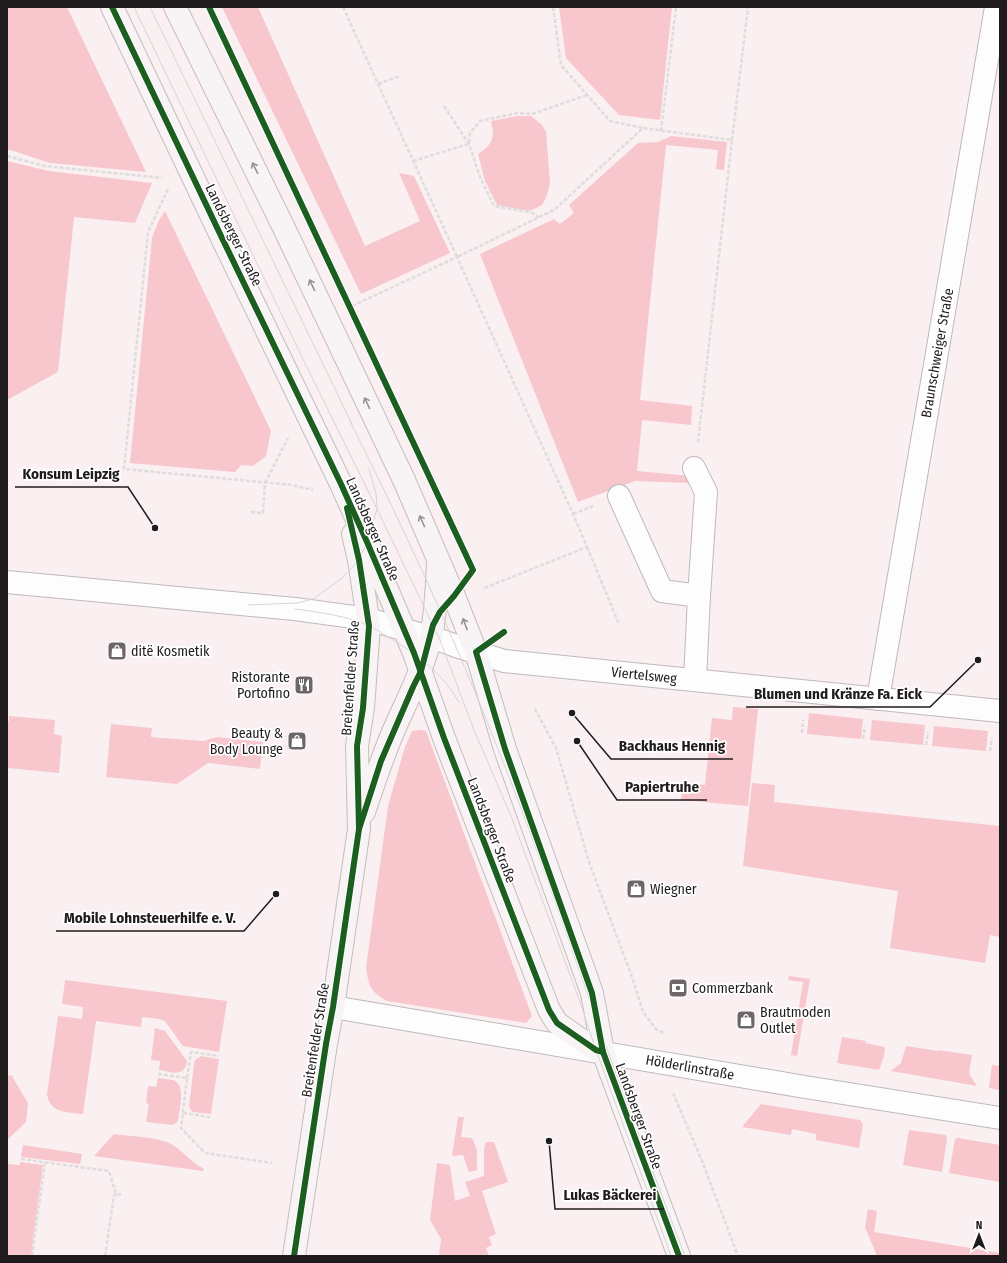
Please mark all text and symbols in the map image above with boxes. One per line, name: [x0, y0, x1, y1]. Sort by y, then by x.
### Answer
one-way arrow: [251, 162, 258, 174]
street label: Landsberger Straße: [201, 181, 266, 289]
one-way arrow: [308, 279, 315, 291]
street label: Braunschweiger Straße: [918, 287, 957, 419]
one-way arrow: [363, 397, 370, 409]
callout: Konsum Leipzig: [15, 460, 128, 487]
text: Konsum Leipzig: [22, 465, 120, 483]
street label: Landsberger Straße: [342, 475, 403, 584]
one-way arrow: [418, 515, 425, 527]
one-way arrow: [461, 618, 469, 630]
street label: Breitenfelder Straße: [338, 620, 363, 736]
shop icon: ditë Kosmetik: [106, 640, 128, 662]
place label: ditë Kosmetik: [131, 643, 210, 660]
street label: Viertelsweg: [610, 664, 678, 687]
place label: Ristorante Portofino: [231, 669, 290, 702]
restaurant icon: Ristorante Portofino: [293, 674, 315, 696]
callout: Blumen und Kränze Fa. Eick: [746, 680, 930, 707]
text: Blumen und Kränze Fa. Eick: [754, 685, 922, 703]
place label: Beauty & Body Lounge: [210, 725, 283, 758]
shop icon: Beauty & Body Lounge: [286, 730, 308, 752]
callout: Backhaus Hennig: [611, 732, 733, 759]
text: Backhaus Hennig: [619, 737, 726, 755]
callout: Papiertruhe: [617, 773, 707, 800]
street label: Landsberger Straße: [464, 775, 519, 885]
text: Papiertruhe: [625, 778, 699, 796]
shop icon: Wiegner: [625, 878, 647, 900]
place label: Wiegner: [650, 881, 697, 898]
callout: Mobile Lohnsteuerhilfe e. V.: [56, 904, 244, 931]
text: Mobile Lohnsteuerhilfe e. V.: [64, 909, 237, 927]
bank icon: Commerzbank: [667, 977, 689, 999]
place label: Commerzbank: [692, 980, 773, 997]
street label: Breitenfelder Straße: [298, 981, 333, 1099]
place label: Brautmoden Outlet: [760, 1004, 831, 1037]
shop icon: Brautmoden Outlet: [735, 1009, 757, 1031]
street label: Hölderlinstraße: [644, 1051, 736, 1084]
street label: Landsberger Straße: [611, 1061, 666, 1172]
callout: Lukas Bäckerei: [555, 1182, 664, 1209]
text: Lukas Bäckerei: [563, 1186, 657, 1204]
north arrow: [959, 1215, 999, 1255]
text: N: [976, 1219, 982, 1232]

